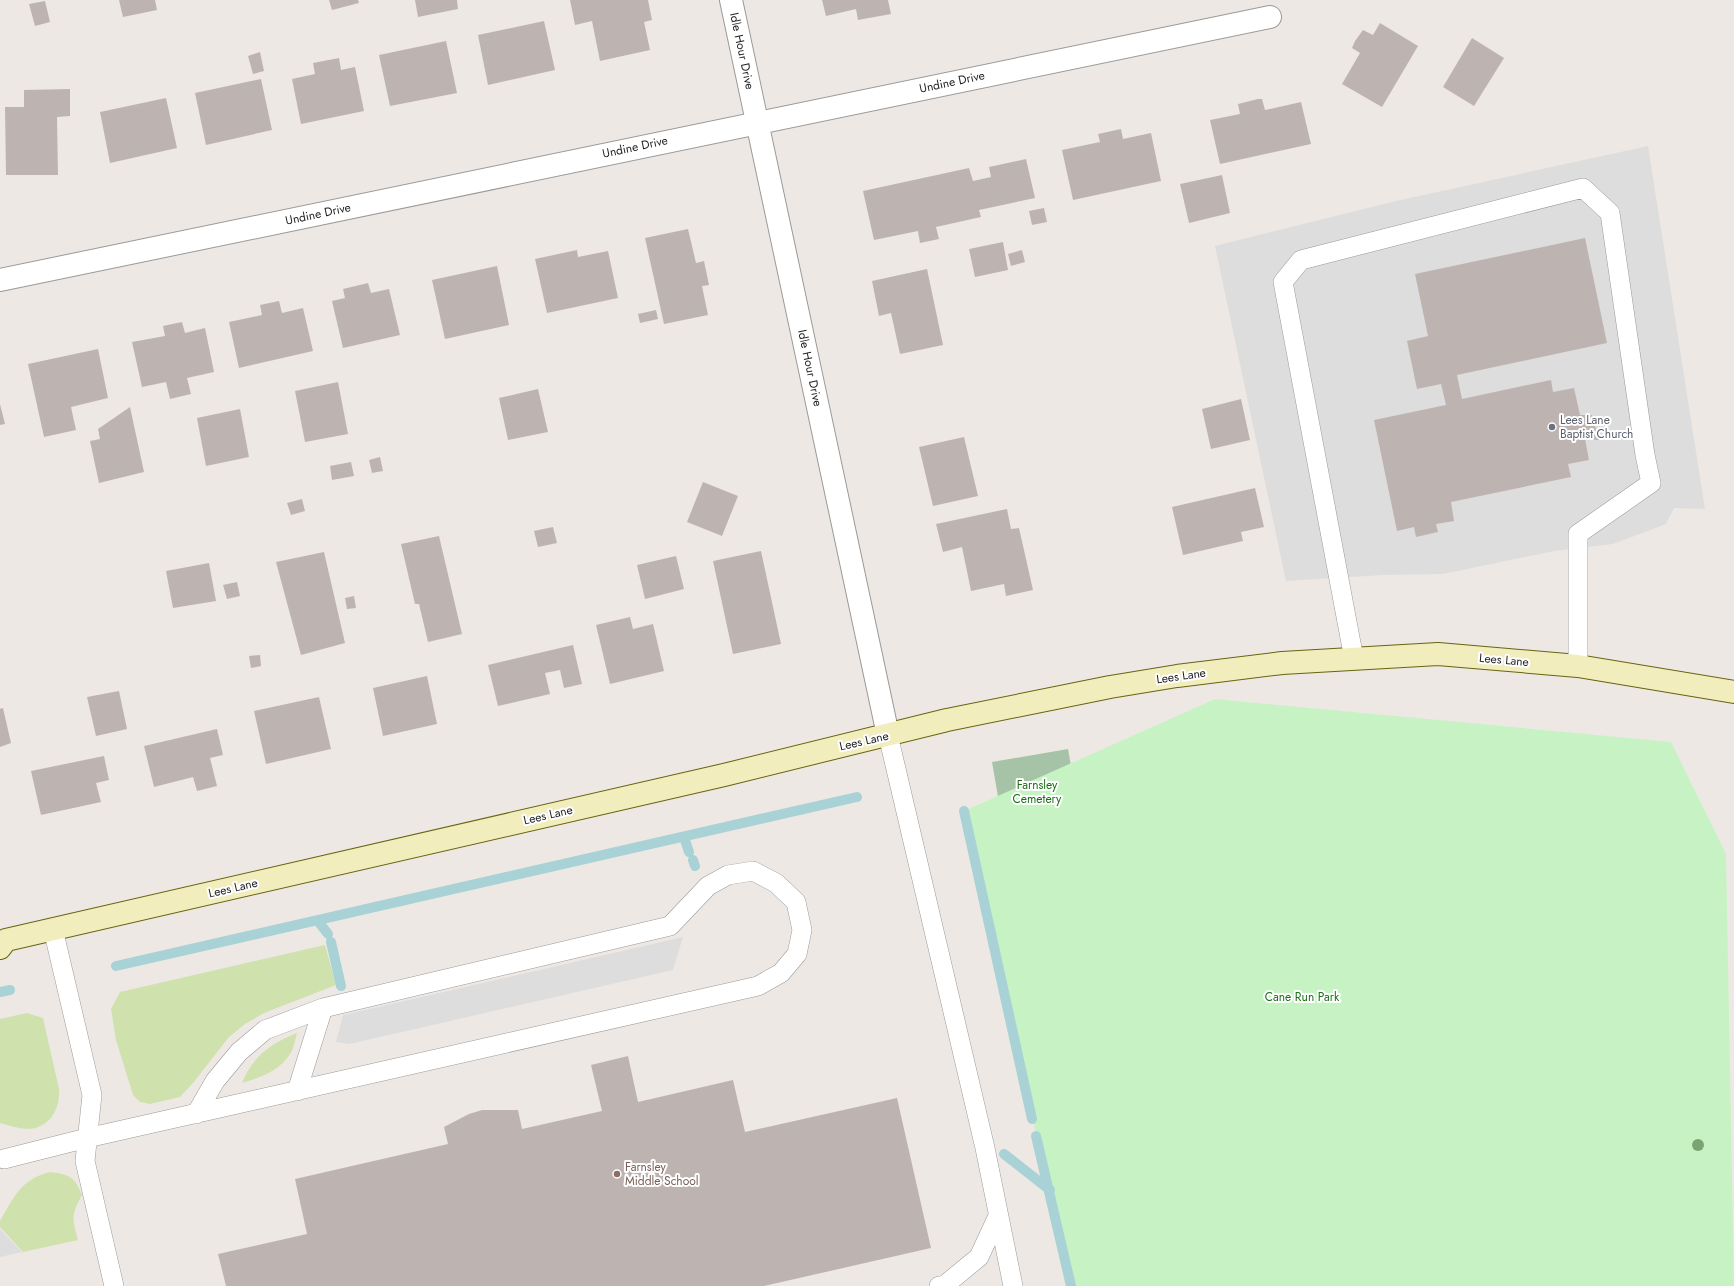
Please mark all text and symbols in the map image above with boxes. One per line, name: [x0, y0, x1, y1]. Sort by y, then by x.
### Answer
street label: Idle Hour Drive: [725, 11, 759, 91]
street label: Undine Drive: [918, 66, 986, 98]
street label: Undine Drive: [601, 131, 669, 163]
street label: Undine Drive: [284, 198, 352, 230]
street label: Idle Hour Drive: [793, 328, 827, 408]
place label: Lees Lane Baptist Church: [1560, 411, 1633, 443]
marker: Lees Lane Baptist Church: [1547, 422, 1557, 432]
street label: Lees Lane: [1478, 649, 1530, 671]
street label: Lees Lane: [1155, 664, 1207, 688]
street label: Lees Lane: [838, 727, 890, 755]
park label: Farnsley Cemetery: [1013, 776, 1062, 808]
street label: Lees Lane: [522, 801, 574, 829]
street label: Lees Lane: [207, 874, 259, 902]
park label: Cane Run Park: [1265, 988, 1340, 1006]
place label: Farnsley Middle School: [625, 1158, 699, 1190]
marker: Farnsley Middle School: [612, 1169, 622, 1179]

